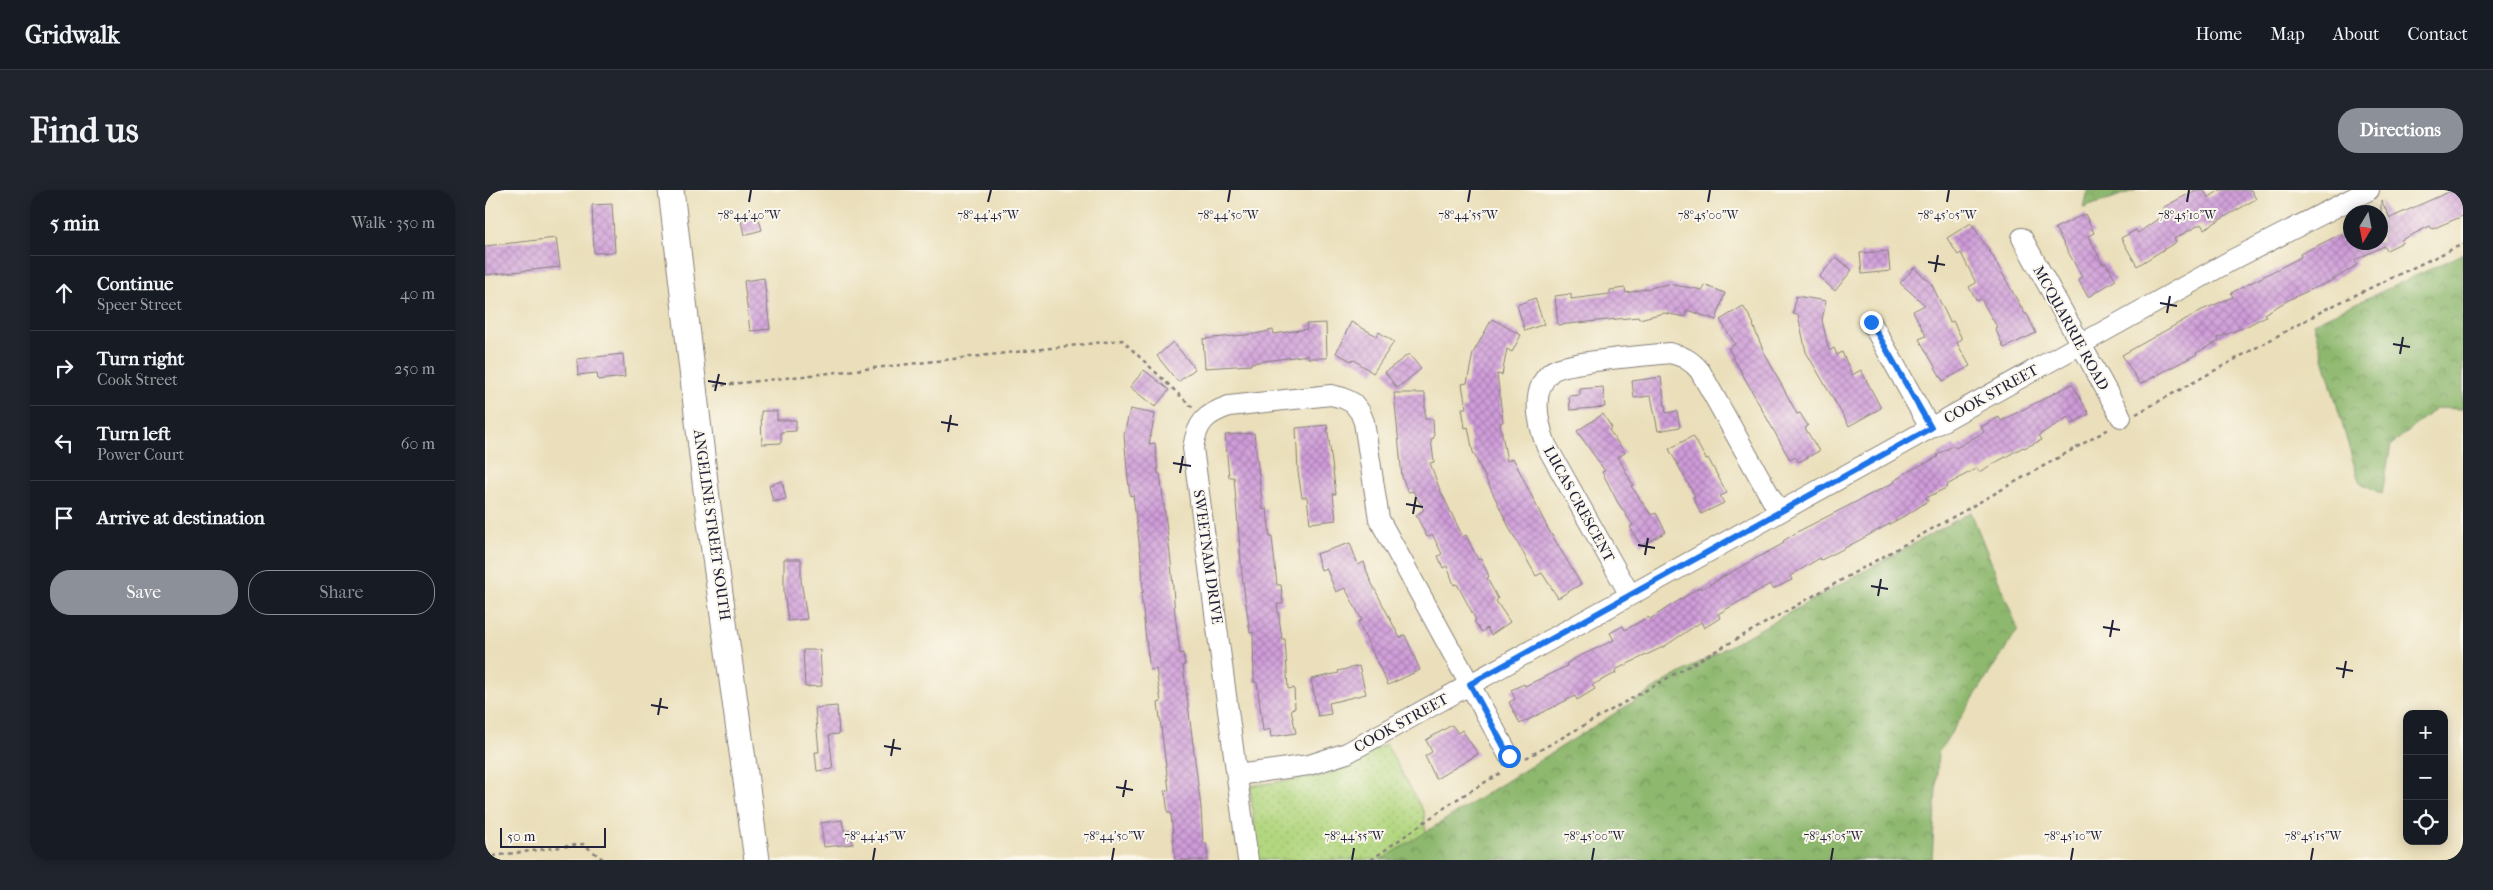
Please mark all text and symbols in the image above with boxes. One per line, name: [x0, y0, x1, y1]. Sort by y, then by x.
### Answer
text: Gridwalk: [25, 21, 120, 49]
text: Home: [2195, 24, 2242, 45]
text: Map: [2270, 24, 2305, 45]
text: About: [2333, 24, 2379, 45]
text: Contact: [2407, 24, 2468, 45]
button: Directions: [2338, 108, 2463, 153]
text: Find us: [30, 110, 139, 151]
north arrow: [2343, 205, 2388, 250]
text: 78°44'40"W: [717, 208, 782, 222]
text: 78°44'45"W: [957, 208, 1020, 222]
text: 78°44'50"W: [1197, 208, 1260, 222]
text: 78°44'55"W: [1438, 208, 1499, 222]
text: 78°45'00"W: [1678, 208, 1739, 222]
text: 78°45'05"W: [1918, 208, 1978, 222]
text: 78°45'10"W: [2158, 208, 2217, 222]
text: 5 min: [50, 211, 99, 235]
text: Walk · 350 m: [351, 213, 435, 232]
street label: MCQUARRIE ROAD: [2029, 263, 2113, 393]
text: Continue: [97, 273, 173, 295]
icon: ahead: [50, 279, 78, 307]
text: 40 m: [400, 284, 435, 303]
text: Speer Street: [97, 295, 182, 314]
route end: [1860, 311, 1883, 334]
text: Turn right: [97, 348, 184, 370]
icon: right: [50, 354, 78, 382]
text: 250 m: [394, 359, 435, 378]
street label: COOK STREET: [1941, 360, 2042, 427]
text: Cook Street: [97, 370, 178, 389]
text: Turn left: [97, 423, 171, 445]
street label: ANGELINE STREET SOUTH: [690, 427, 734, 622]
icon: left: [50, 429, 78, 457]
text: 60 m: [401, 434, 435, 453]
street label: LUCAS CRESCENT: [1540, 443, 1619, 566]
text: Power Court: [97, 445, 184, 464]
street label: SWEETNAM DRIVE: [1190, 489, 1226, 625]
icon: arrive: [50, 504, 78, 532]
text: Arrive at destination: [97, 507, 265, 529]
button: Save: [50, 570, 238, 615]
button: Share: [248, 570, 435, 615]
street label: COOK STREET: [1351, 689, 1452, 756]
map controls: [2403, 710, 2448, 845]
button: +: [2403, 710, 2448, 755]
route start: [1498, 745, 1521, 768]
button: −: [2403, 755, 2448, 800]
button: locate: [2403, 800, 2448, 845]
scale bar: [500, 825, 606, 848]
text: 50 m: [507, 828, 535, 845]
text: 78°44'45"W: [844, 829, 907, 843]
text: 78°44'50"W: [1083, 829, 1146, 843]
text: 78°44'55"W: [1324, 829, 1385, 843]
text: 78°45'00"W: [1564, 829, 1625, 843]
text: 78°45'05"W: [1804, 829, 1864, 843]
text: 78°45'10"W: [2044, 829, 2103, 843]
text: 78°45'15"W: [2285, 829, 2343, 843]

